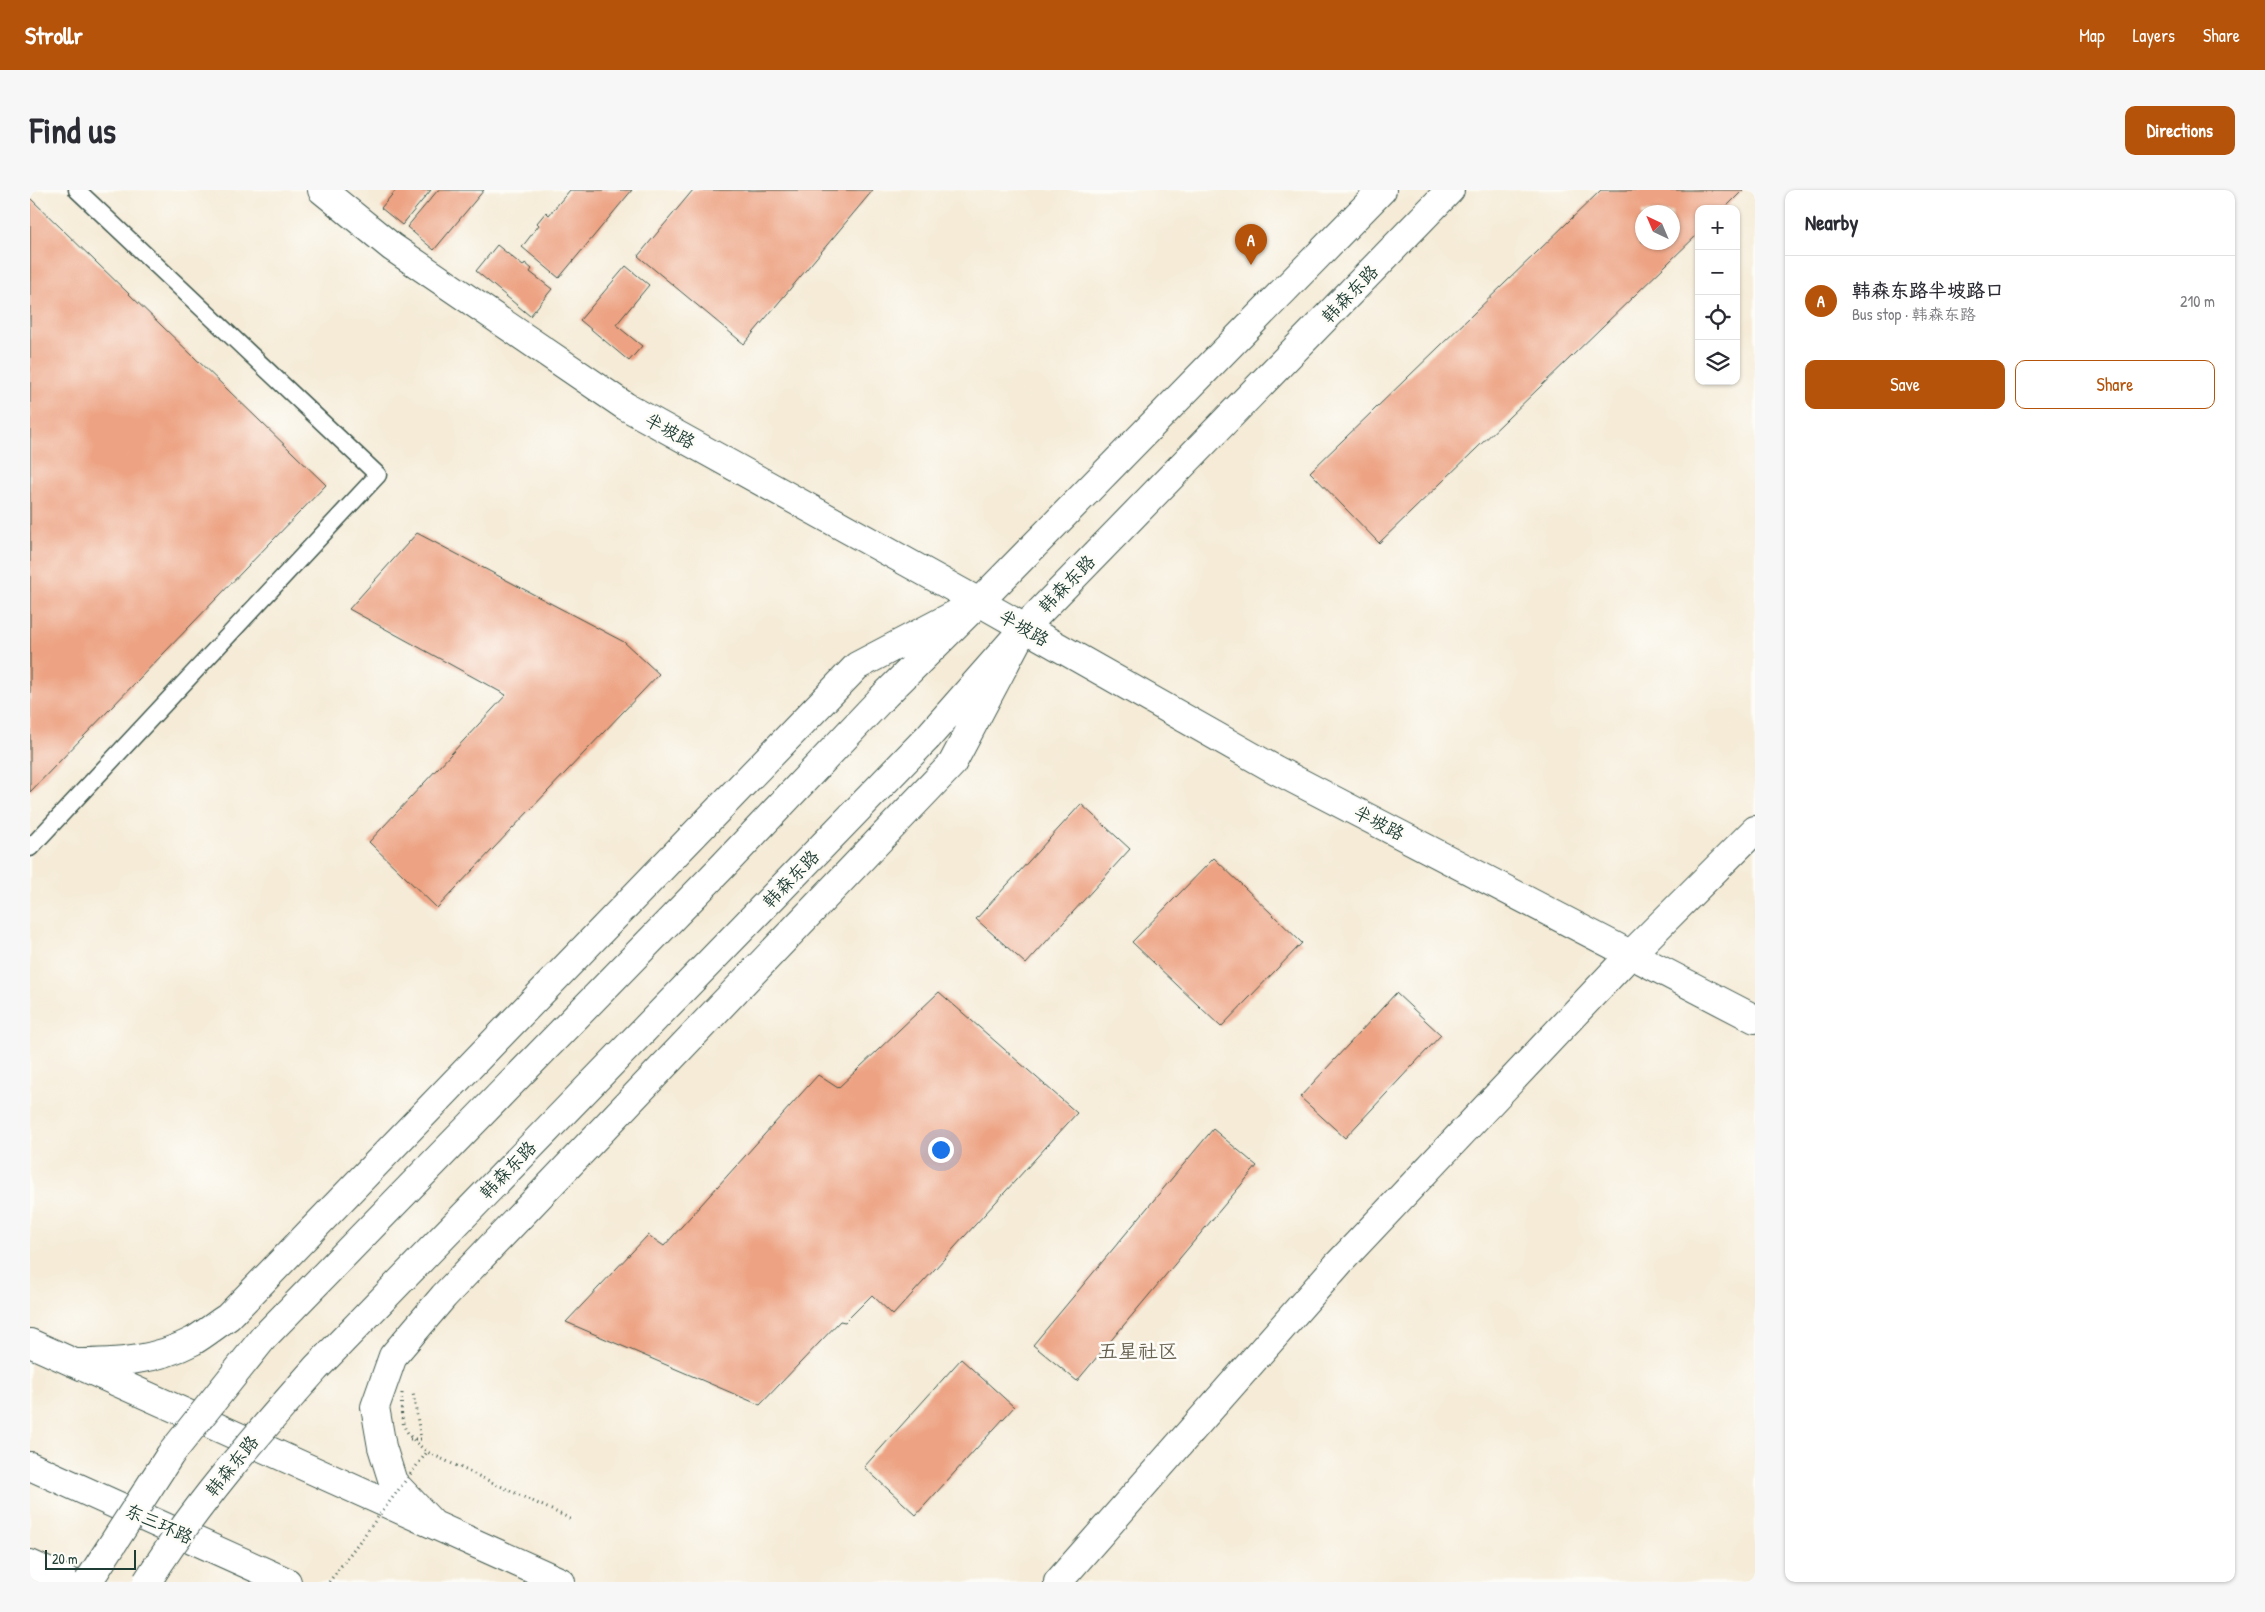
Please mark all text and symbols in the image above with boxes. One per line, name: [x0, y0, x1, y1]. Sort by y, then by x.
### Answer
text: Strollr: [25, 19, 83, 51]
text: Map: [2079, 23, 2105, 48]
text: Layers: [2133, 23, 2175, 48]
text: Share: [2203, 23, 2240, 48]
button: Directions: [2125, 106, 2235, 155]
text: Find us: [30, 107, 116, 154]
north arrow: [1635, 205, 1680, 250]
map controls: [1695, 205, 1740, 385]
button: +: [1695, 205, 1740, 250]
text: Nearby: [1805, 208, 1858, 237]
pin: A: [1235, 224, 1267, 265]
button: −: [1695, 250, 1740, 295]
street label: 韩森东路: [1316, 259, 1384, 328]
text: 韩森东路半坡路口: [1852, 277, 2004, 303]
text: A: [1817, 290, 1825, 312]
text: 210 m: [2180, 290, 2215, 312]
button: locate: [1695, 295, 1740, 340]
text: Bus stop · 韩森东路: [1852, 303, 1976, 325]
button: layers: [1695, 340, 1740, 385]
button: Save: [1805, 360, 2005, 409]
button: Share: [2015, 360, 2215, 409]
street label: 半坡路: [641, 407, 700, 455]
street label: 韩森东路: [1033, 549, 1101, 618]
street label: 半坡路: [995, 603, 1054, 652]
street label: 半坡路: [1349, 799, 1409, 846]
street label: 韩森东路: [757, 844, 825, 913]
street label: 韩森东路: [474, 1135, 542, 1204]
your location: [928, 1137, 954, 1163]
district label: 五星社区: [1098, 1337, 1178, 1364]
street label: 韩森东路: [199, 1430, 264, 1502]
street label: 东三环路: [121, 1497, 197, 1550]
scale bar: [45, 1547, 136, 1570]
text: 20 m: [52, 1549, 78, 1568]

